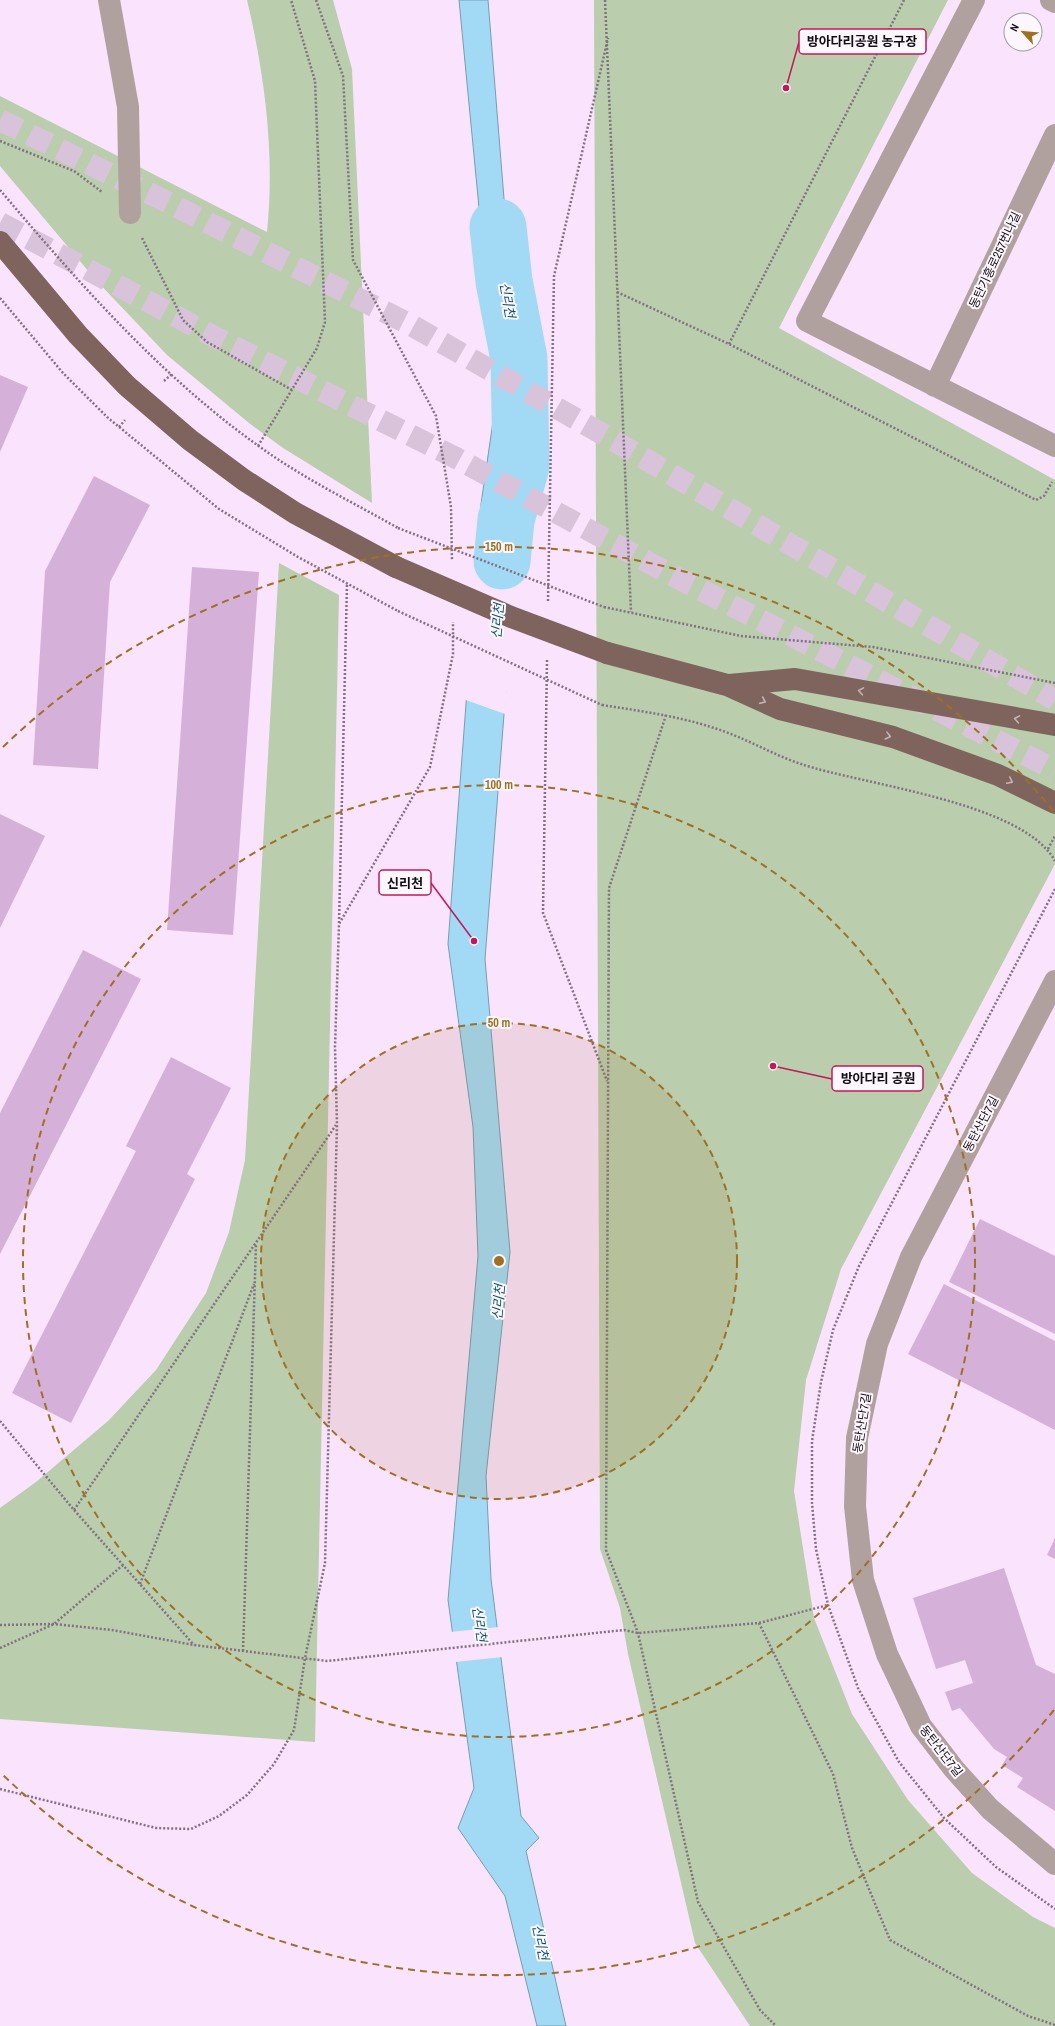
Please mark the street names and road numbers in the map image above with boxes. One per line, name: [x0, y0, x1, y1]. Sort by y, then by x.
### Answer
street label: 동탄기흥로257번나길: [966, 209, 1024, 311]
street label: 동탄산단7길: [960, 1093, 1002, 1155]
street label: 동탄산단7길: [849, 1392, 875, 1454]
street label: 동탄산단7길: [916, 1722, 966, 1780]

